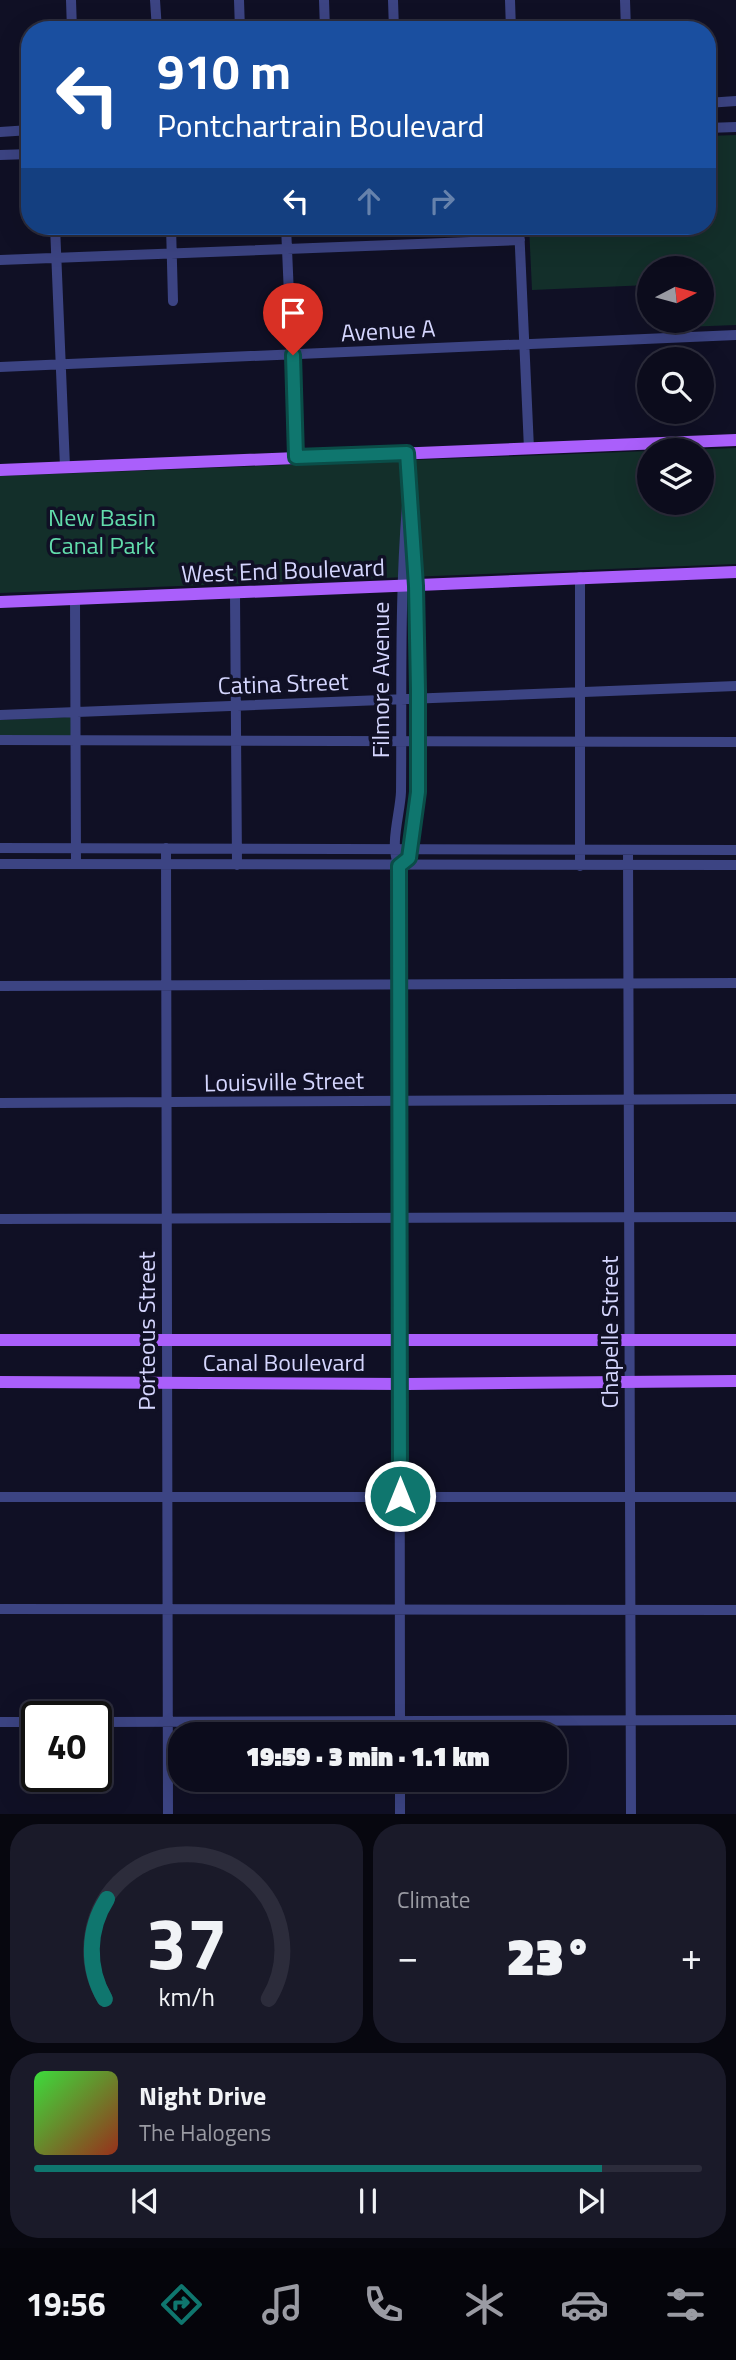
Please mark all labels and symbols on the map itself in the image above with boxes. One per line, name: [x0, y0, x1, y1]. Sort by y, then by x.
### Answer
north arrow: [637, 256, 714, 332]
pin: [263, 283, 323, 355]
street label: Avenue A: [340, 310, 436, 350]
park label: New Basin Canal Park: [48, 499, 156, 563]
street label: West End Boulevard: [181, 548, 385, 592]
street label: Filmore Avenue: [362, 602, 398, 758]
street label: Catina Street: [217, 663, 350, 703]
street label: Louisville Street: [204, 1062, 365, 1100]
street label: Porteous Street: [128, 1251, 164, 1411]
street label: Chapelle Street: [591, 1255, 627, 1409]
street label: Canal Boulevard: [203, 1344, 365, 1380]
position arrow: [363, 1459, 437, 1533]
speed limit sign: 40: [21, 1701, 112, 1792]

